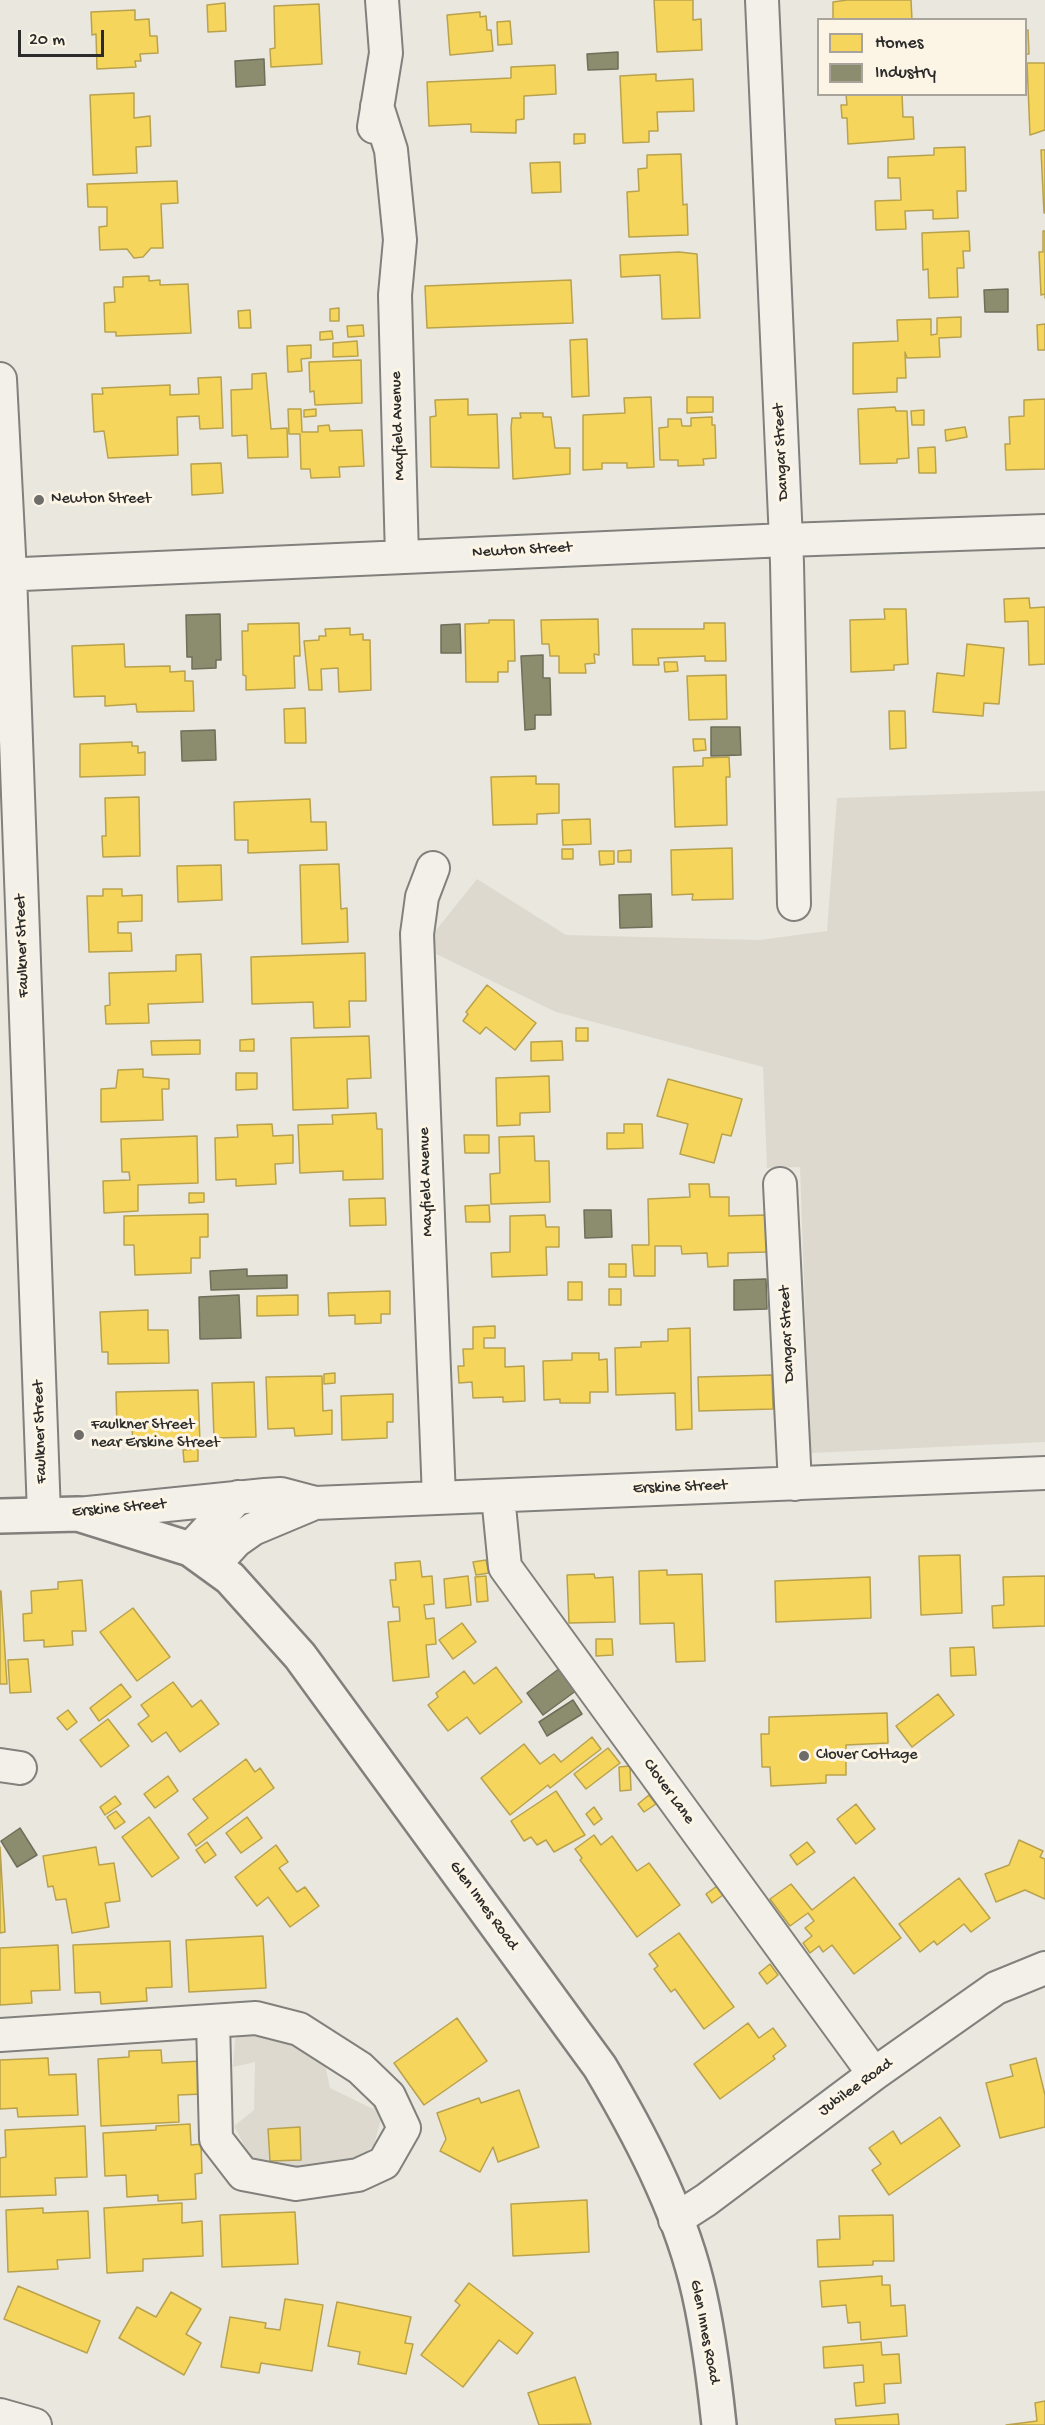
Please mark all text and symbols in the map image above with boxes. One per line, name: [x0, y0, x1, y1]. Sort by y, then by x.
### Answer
scale bar: [21, 18, 106, 56]
legend: [817, 18, 1027, 96]
text: 20 m: [29, 30, 65, 51]
text: Homes: [875, 33, 923, 54]
text: Industry: [875, 63, 936, 84]
street label: Mayfield Avenue: [387, 371, 411, 481]
street label: Dangar Street: [770, 403, 794, 501]
place label: Newton Street: [51, 490, 151, 510]
marker: Newton Street: [32, 493, 46, 507]
street label: Newton Street: [472, 539, 572, 563]
street label: Faulkner Street: [12, 894, 34, 998]
street label: Mayfield Avenue: [415, 1127, 439, 1237]
street label: Dangar Street: [776, 1285, 800, 1383]
street label: Faulkner Street: [30, 1380, 52, 1484]
place label: Faulkner Street near Erskine Street: [91, 1416, 220, 1454]
marker: Faulkner Street near Erskine Street: [72, 1428, 86, 1442]
street label: Erskine Street: [632, 1477, 728, 1499]
street label: Erskine Street: [71, 1495, 167, 1523]
place label: Clover Cottage: [816, 1746, 918, 1766]
marker: Clover Cottage: [797, 1749, 811, 1763]
street label: Clover Lane: [638, 1756, 698, 1828]
street label: Glen Innes Road: [444, 1858, 522, 1954]
street label: Jubilee Road: [815, 2055, 897, 2121]
street label: Glen Innes Road: [685, 2279, 723, 2385]

